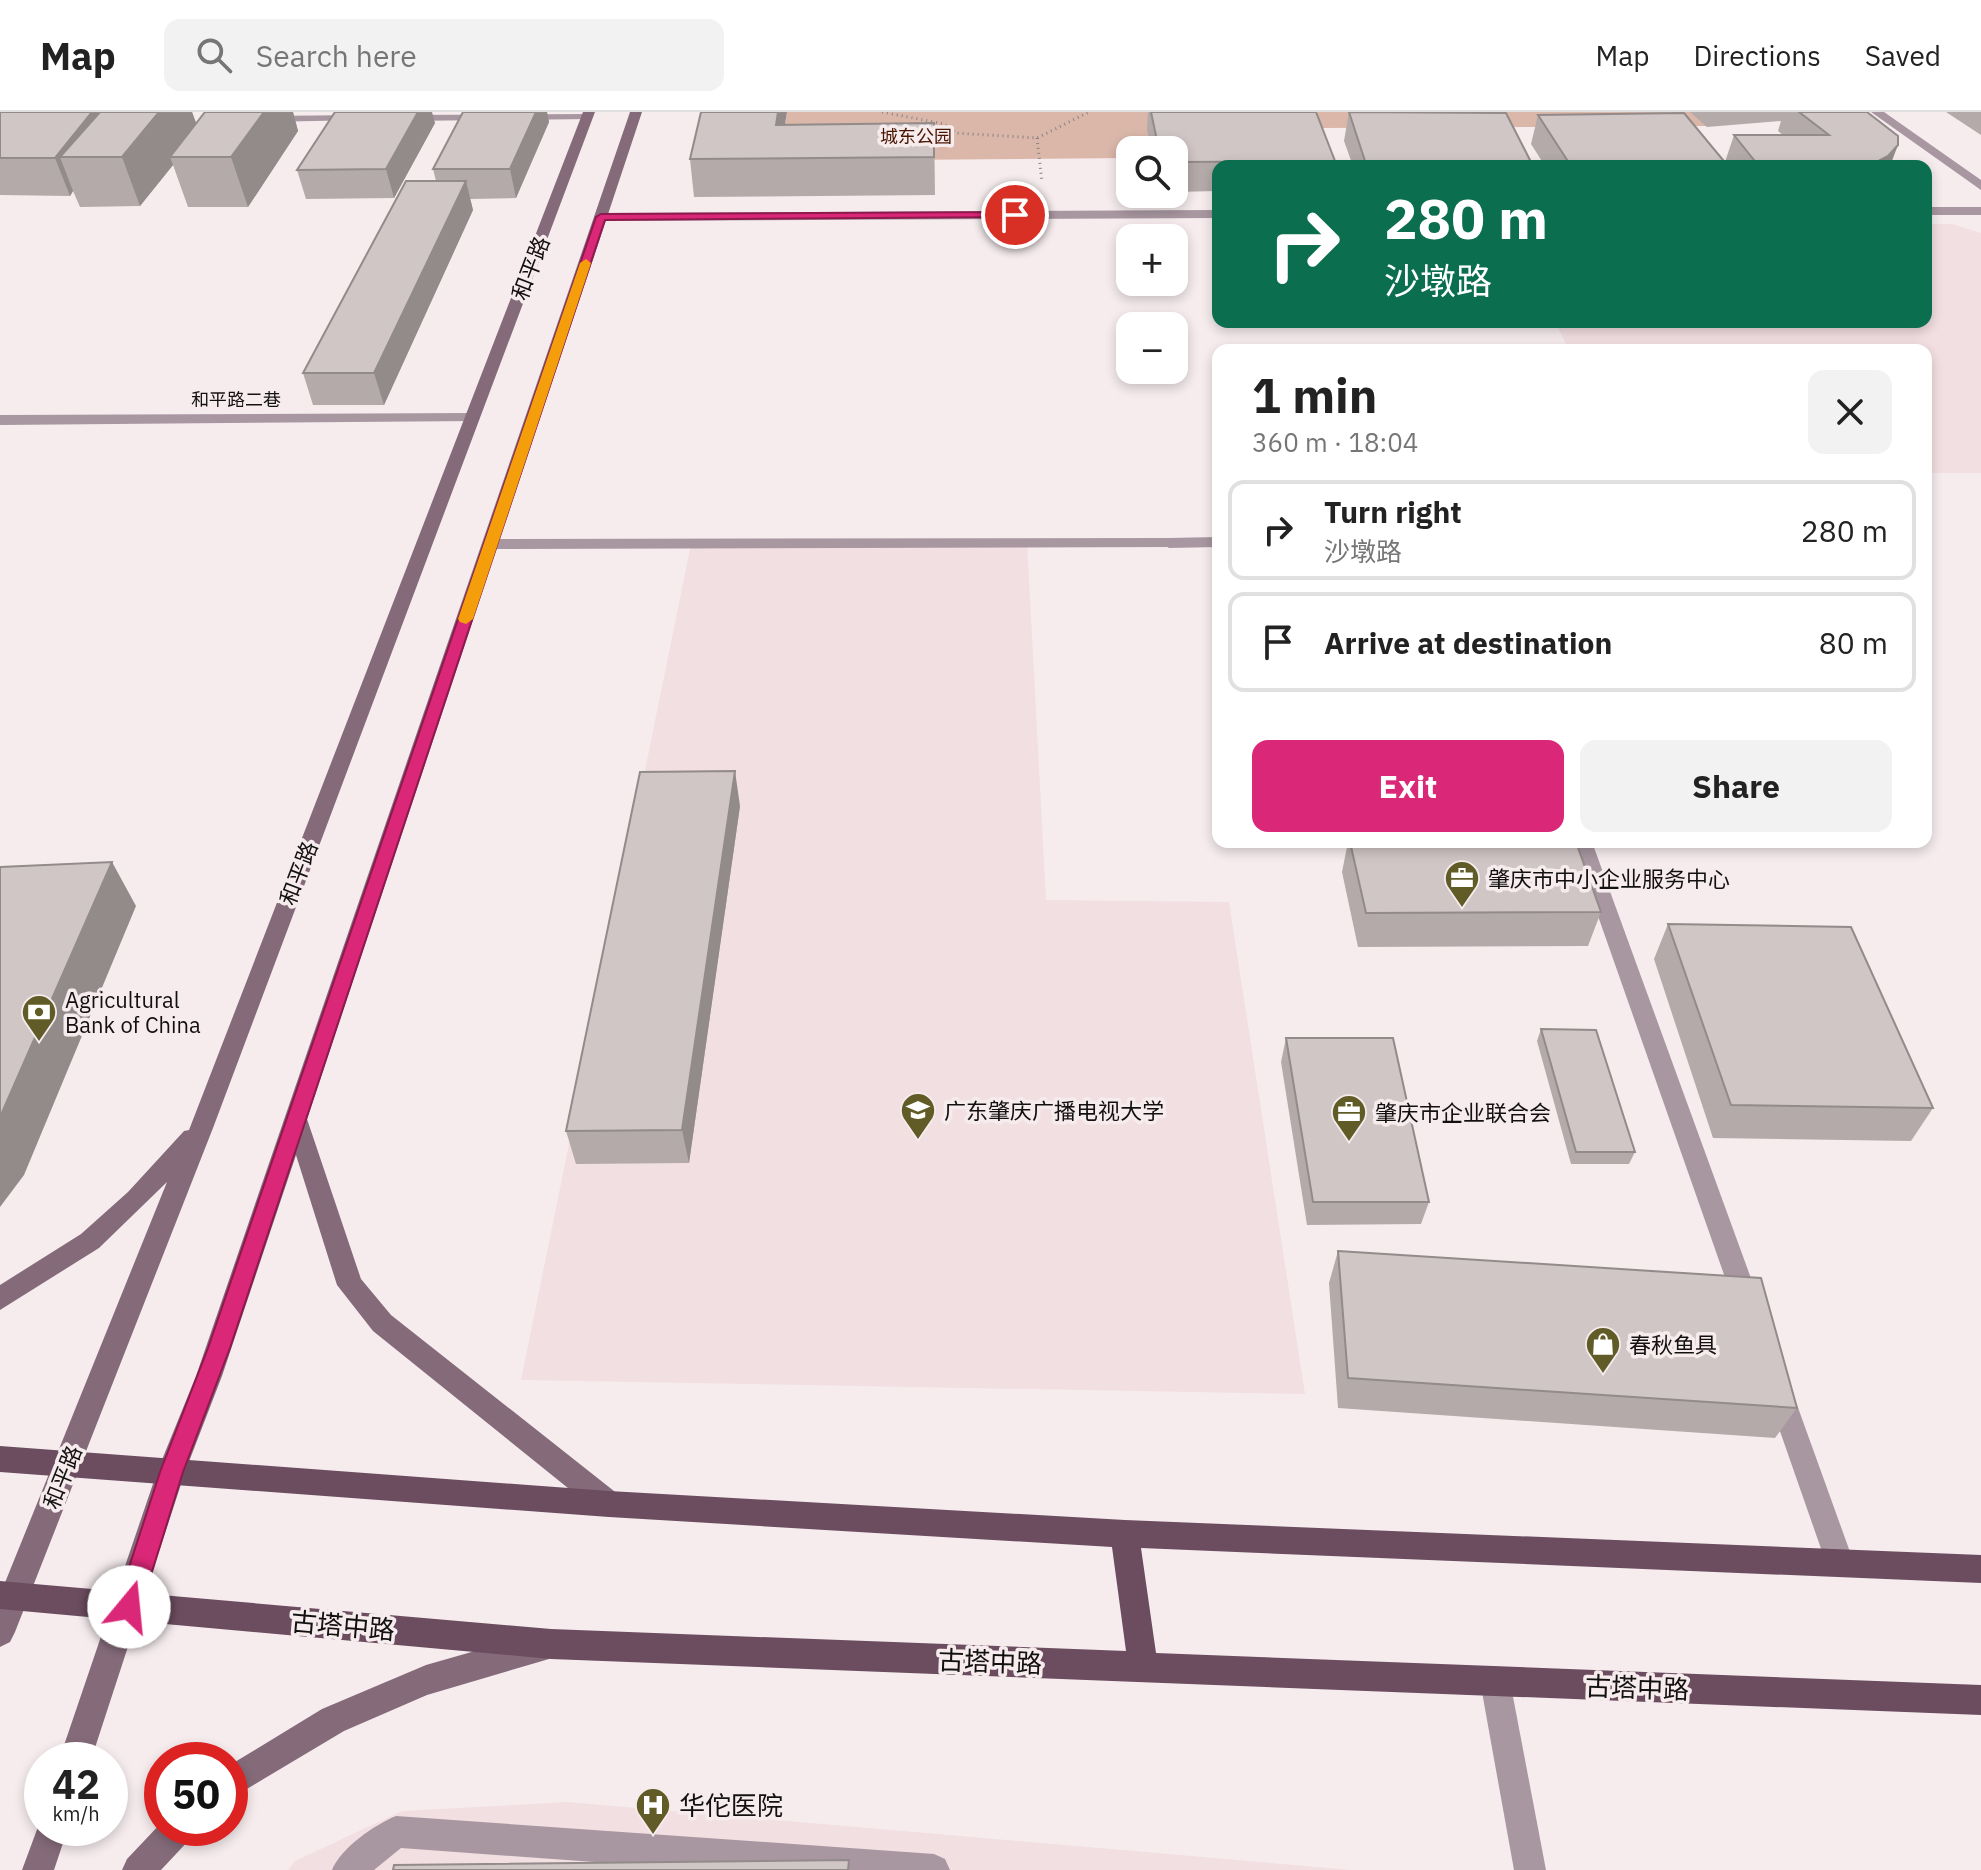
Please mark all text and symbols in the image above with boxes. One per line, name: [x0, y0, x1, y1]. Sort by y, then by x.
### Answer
search box: [164, 19, 724, 91]
text: Map: [40, 31, 116, 80]
icon: search: [192, 33, 236, 77]
text: Search here: [256, 36, 417, 75]
text: Map: [1595, 37, 1649, 74]
text: Directions: [1693, 37, 1821, 74]
text: Saved: [1865, 37, 1941, 74]
park label: 城东公园: [880, 125, 952, 148]
map controls: [1116, 136, 1188, 384]
button: search: [1116, 136, 1188, 208]
pin: [981, 181, 1049, 249]
text: 280 m: [1384, 182, 1548, 254]
icon: right: [1252, 192, 1356, 296]
icon: arrive: [993, 193, 1037, 237]
button: +: [1116, 224, 1188, 296]
street label: 和平路: [505, 232, 555, 304]
text: 沙墩路: [1384, 257, 1492, 304]
button: −: [1116, 312, 1188, 384]
text: 1 min: [1252, 364, 1377, 426]
button: close: [1808, 370, 1892, 454]
street label: 和平路二巷: [191, 388, 281, 411]
text: 360 m · 18:04: [1252, 425, 1418, 459]
text: Turn right: [1324, 492, 1462, 531]
icon: right: [1256, 508, 1300, 552]
text: 280 m: [1801, 511, 1888, 550]
text: 沙墩路: [1324, 534, 1402, 568]
icon: arrive: [1256, 620, 1300, 664]
text: Arrive at destination: [1324, 623, 1612, 662]
text: 80 m: [1819, 623, 1888, 662]
button: Exit: [1252, 740, 1564, 832]
button: Share: [1580, 740, 1892, 832]
street label: 和平路: [273, 837, 323, 909]
office icon: 肇庆市中小企业服务中心: [1443, 859, 1481, 909]
place label: 肇庆市中小企业服务中心: [1488, 864, 1730, 893]
place label: Agricultural Bank of China: [65, 985, 201, 1039]
bank icon: Agricultural Bank of China: [20, 993, 58, 1043]
school or university icon: 广东肇庆广播电视大学: [899, 1091, 937, 1141]
office icon: 肇庆市企业联合会: [1330, 1093, 1368, 1143]
place label: 广东肇庆广播电视大学: [944, 1096, 1164, 1125]
place label: 肇庆市企业联合会: [1375, 1098, 1551, 1127]
shop icon: 春秋鱼具: [1584, 1325, 1622, 1375]
place label: 春秋鱼具: [1629, 1330, 1717, 1359]
street label: 和平路: [36, 1441, 88, 1513]
position arrow: [87, 1565, 171, 1649]
street label: 古塔中路: [290, 1604, 396, 1646]
street label: 古塔中路: [937, 1642, 1043, 1680]
street label: 古塔中路: [1584, 1668, 1690, 1706]
speed limit sign: 50: [144, 1742, 248, 1846]
text: 42: [52, 1758, 100, 1810]
hospital icon: 华佗医院: [634, 1786, 672, 1836]
place label: 华佗医院: [679, 1788, 783, 1822]
text: km/h: [52, 1800, 100, 1827]

